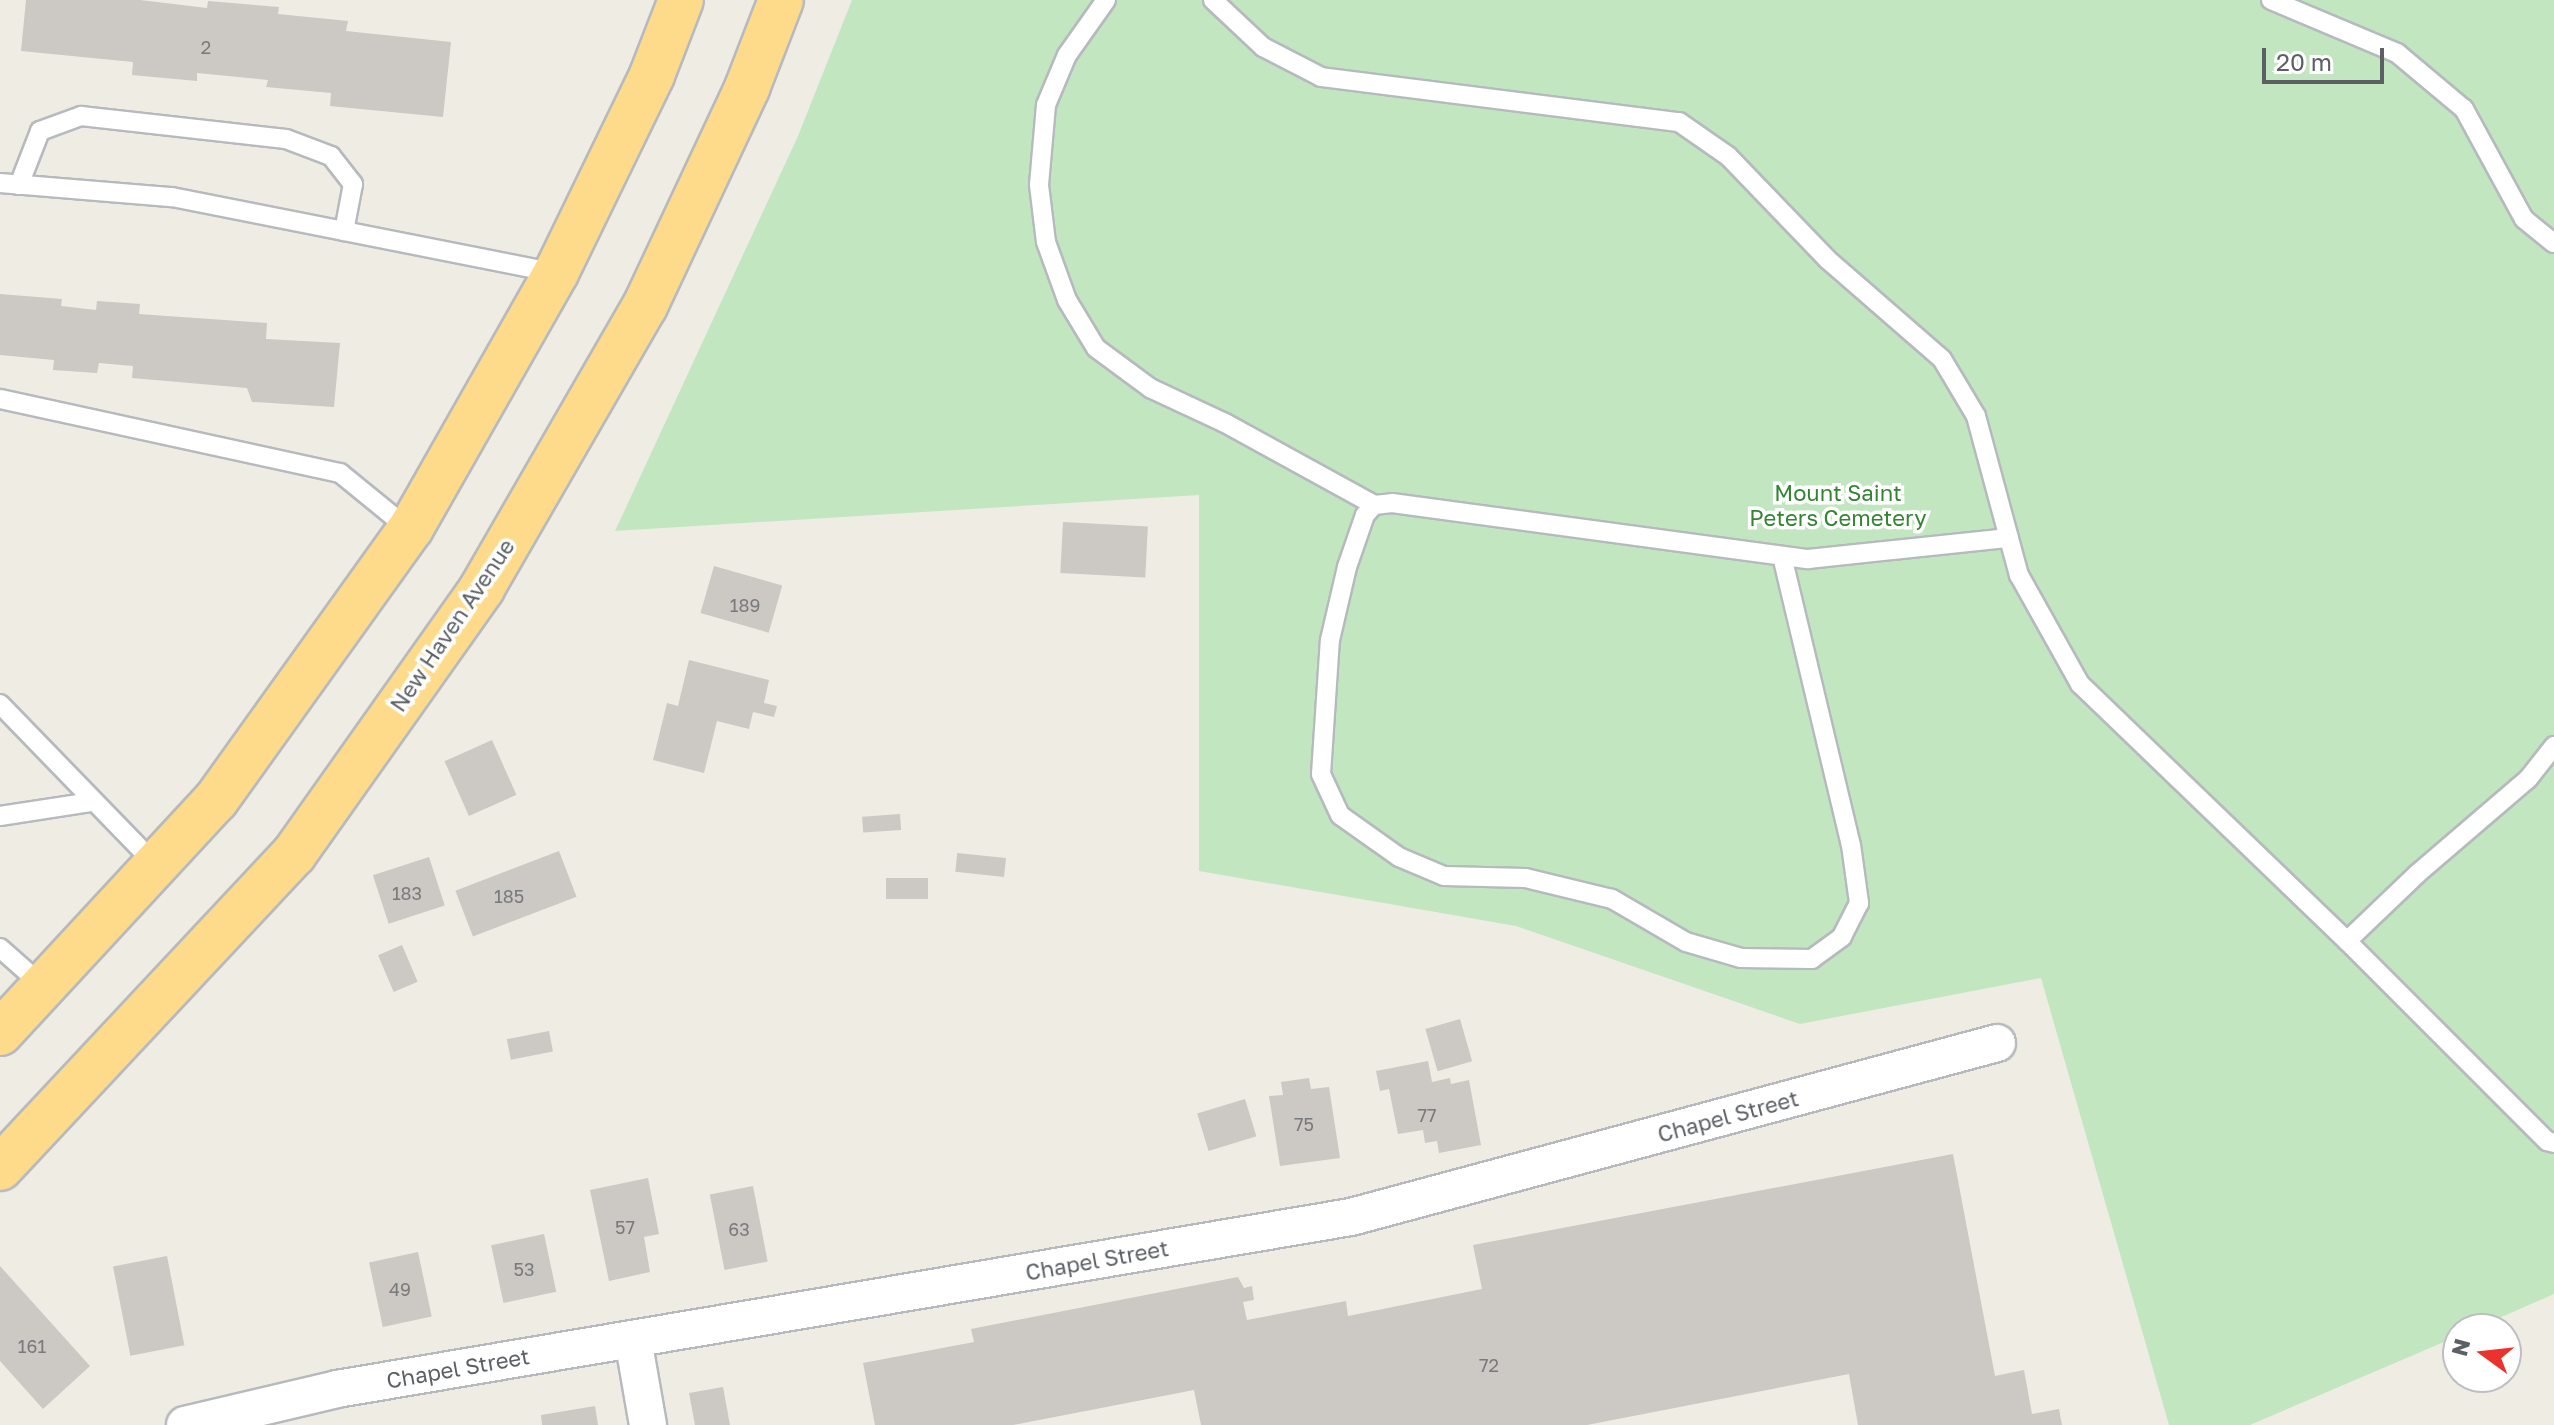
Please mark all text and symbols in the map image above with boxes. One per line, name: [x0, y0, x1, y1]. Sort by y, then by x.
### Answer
scale bar: [2266, 32, 2388, 82]
house number: 2: [201, 36, 211, 58]
text: 20 m: [2276, 47, 2332, 76]
park label: Mount Saint Peters Cemetery: [1749, 479, 1927, 530]
street label: New Haven Avenue: [384, 534, 520, 716]
house number: 189: [730, 594, 760, 616]
house number: 183: [392, 882, 422, 904]
house number: 185: [494, 885, 524, 907]
street label: Chapel Street: [1655, 1085, 1801, 1147]
house number: 77: [1417, 1104, 1437, 1126]
house number: 75: [1294, 1113, 1314, 1135]
house number: 57: [615, 1216, 635, 1238]
house number: 63: [728, 1218, 750, 1240]
street label: Chapel Street: [1023, 1234, 1171, 1286]
house number: 53: [514, 1258, 534, 1280]
house number: 49: [389, 1278, 411, 1300]
north arrow: [2442, 1313, 2522, 1393]
house number: 161: [18, 1335, 46, 1357]
text: N: [2445, 1336, 2475, 1359]
street label: Chapel Street: [384, 1342, 532, 1394]
house number: 72: [1479, 1354, 1499, 1376]

